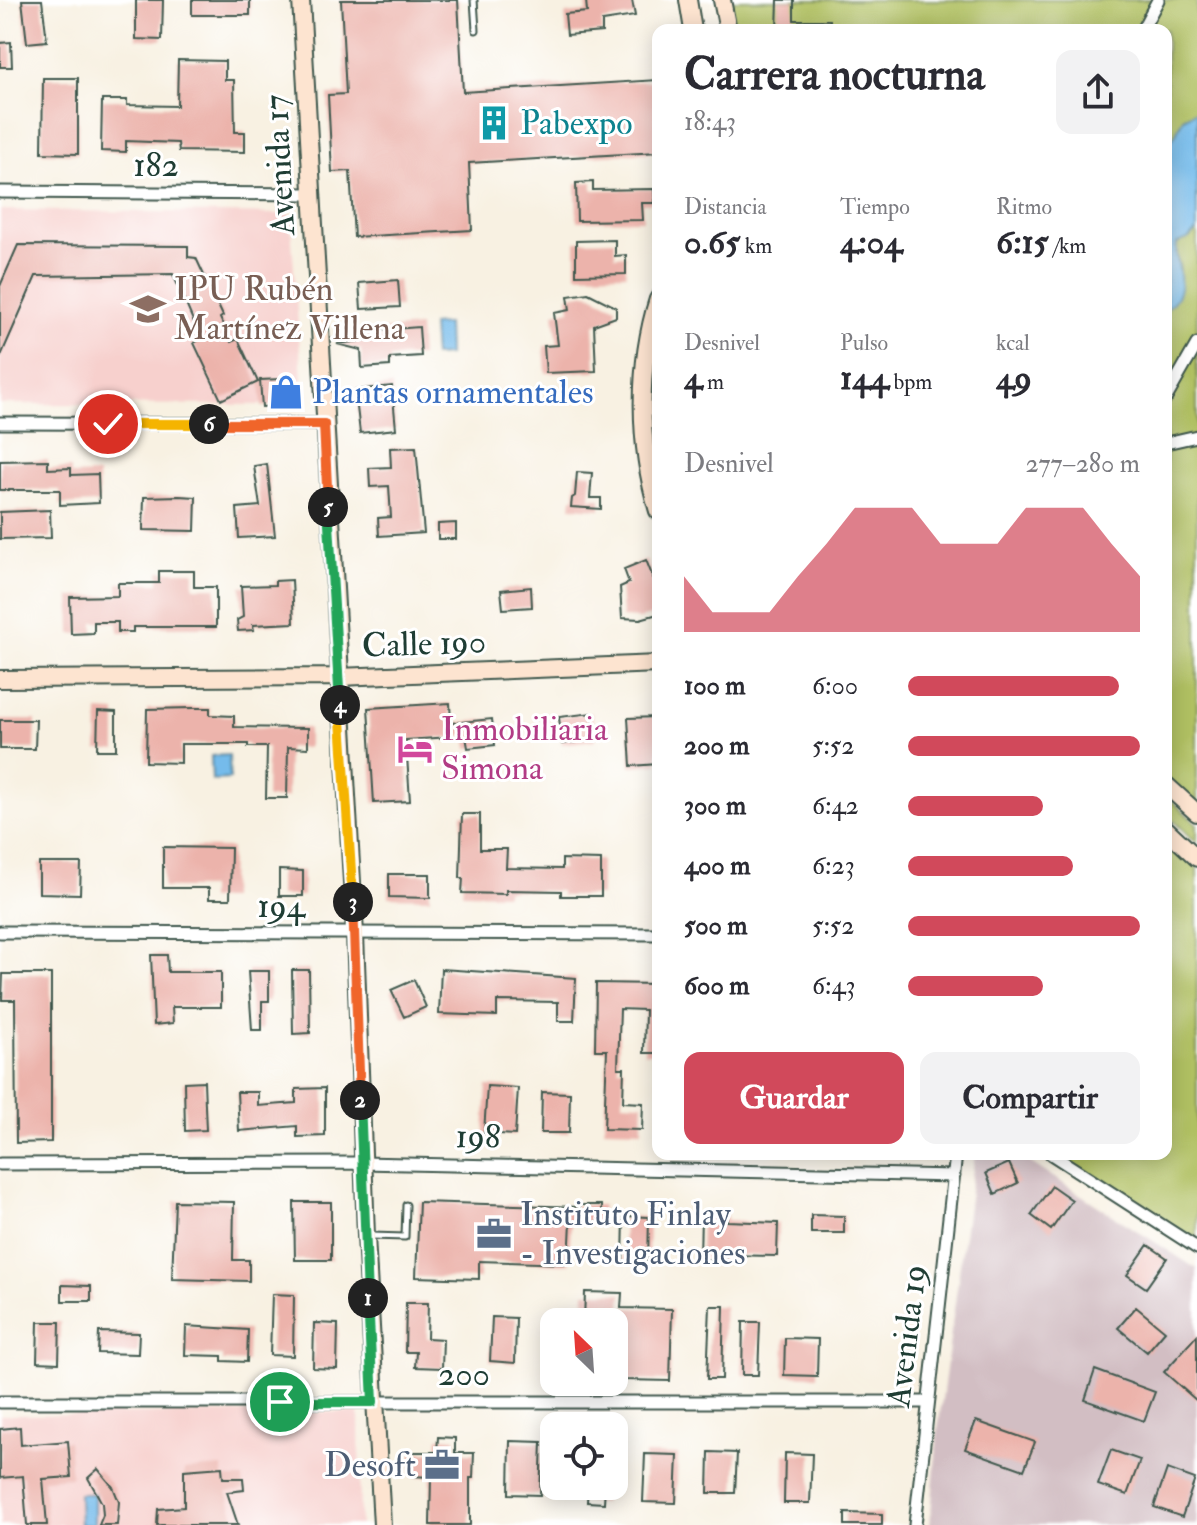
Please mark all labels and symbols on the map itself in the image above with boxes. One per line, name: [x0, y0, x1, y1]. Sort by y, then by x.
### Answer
street label: Avenida 17: [255, 93, 305, 238]
place label: Pabexpo: [520, 102, 633, 145]
building icon: Pabexpo: [475, 104, 513, 142]
street label: 182: [133, 144, 179, 187]
place label: IPU Rubén Martínez Villena: [174, 268, 406, 350]
school or university icon: IPU Rubén Martínez Villena: [129, 290, 167, 328]
place label: Plantas ornamentales: [312, 371, 594, 414]
shop icon: Plantas ornamentales: [267, 373, 305, 411]
pin: [74, 390, 142, 458]
pin: 6: [189, 404, 229, 444]
pin: 5: [308, 487, 348, 527]
street label: Calle 190: [361, 620, 487, 668]
pin: 4: [320, 685, 360, 725]
place label: Inmobiliaria Simona: [441, 708, 609, 790]
hotel icon: Inmobiliaria Simona: [396, 730, 434, 768]
pin: 3: [333, 882, 373, 922]
street label: 194: [257, 885, 307, 928]
pin: 2: [340, 1080, 380, 1120]
street label: 198: [455, 1115, 501, 1159]
place label: Instituto Finlay - Investigaciones: [520, 1193, 746, 1275]
office icon: Instituto Finlay - Investigaciones: [475, 1215, 513, 1253]
street label: Avenida 19: [877, 1262, 937, 1411]
pin: 1: [348, 1278, 388, 1318]
north arrow: [540, 1308, 628, 1396]
street label: 200: [438, 1353, 490, 1396]
pin: [246, 1368, 314, 1436]
place label: Desoft: [324, 1444, 416, 1487]
office icon: Desoft: [423, 1446, 461, 1484]

